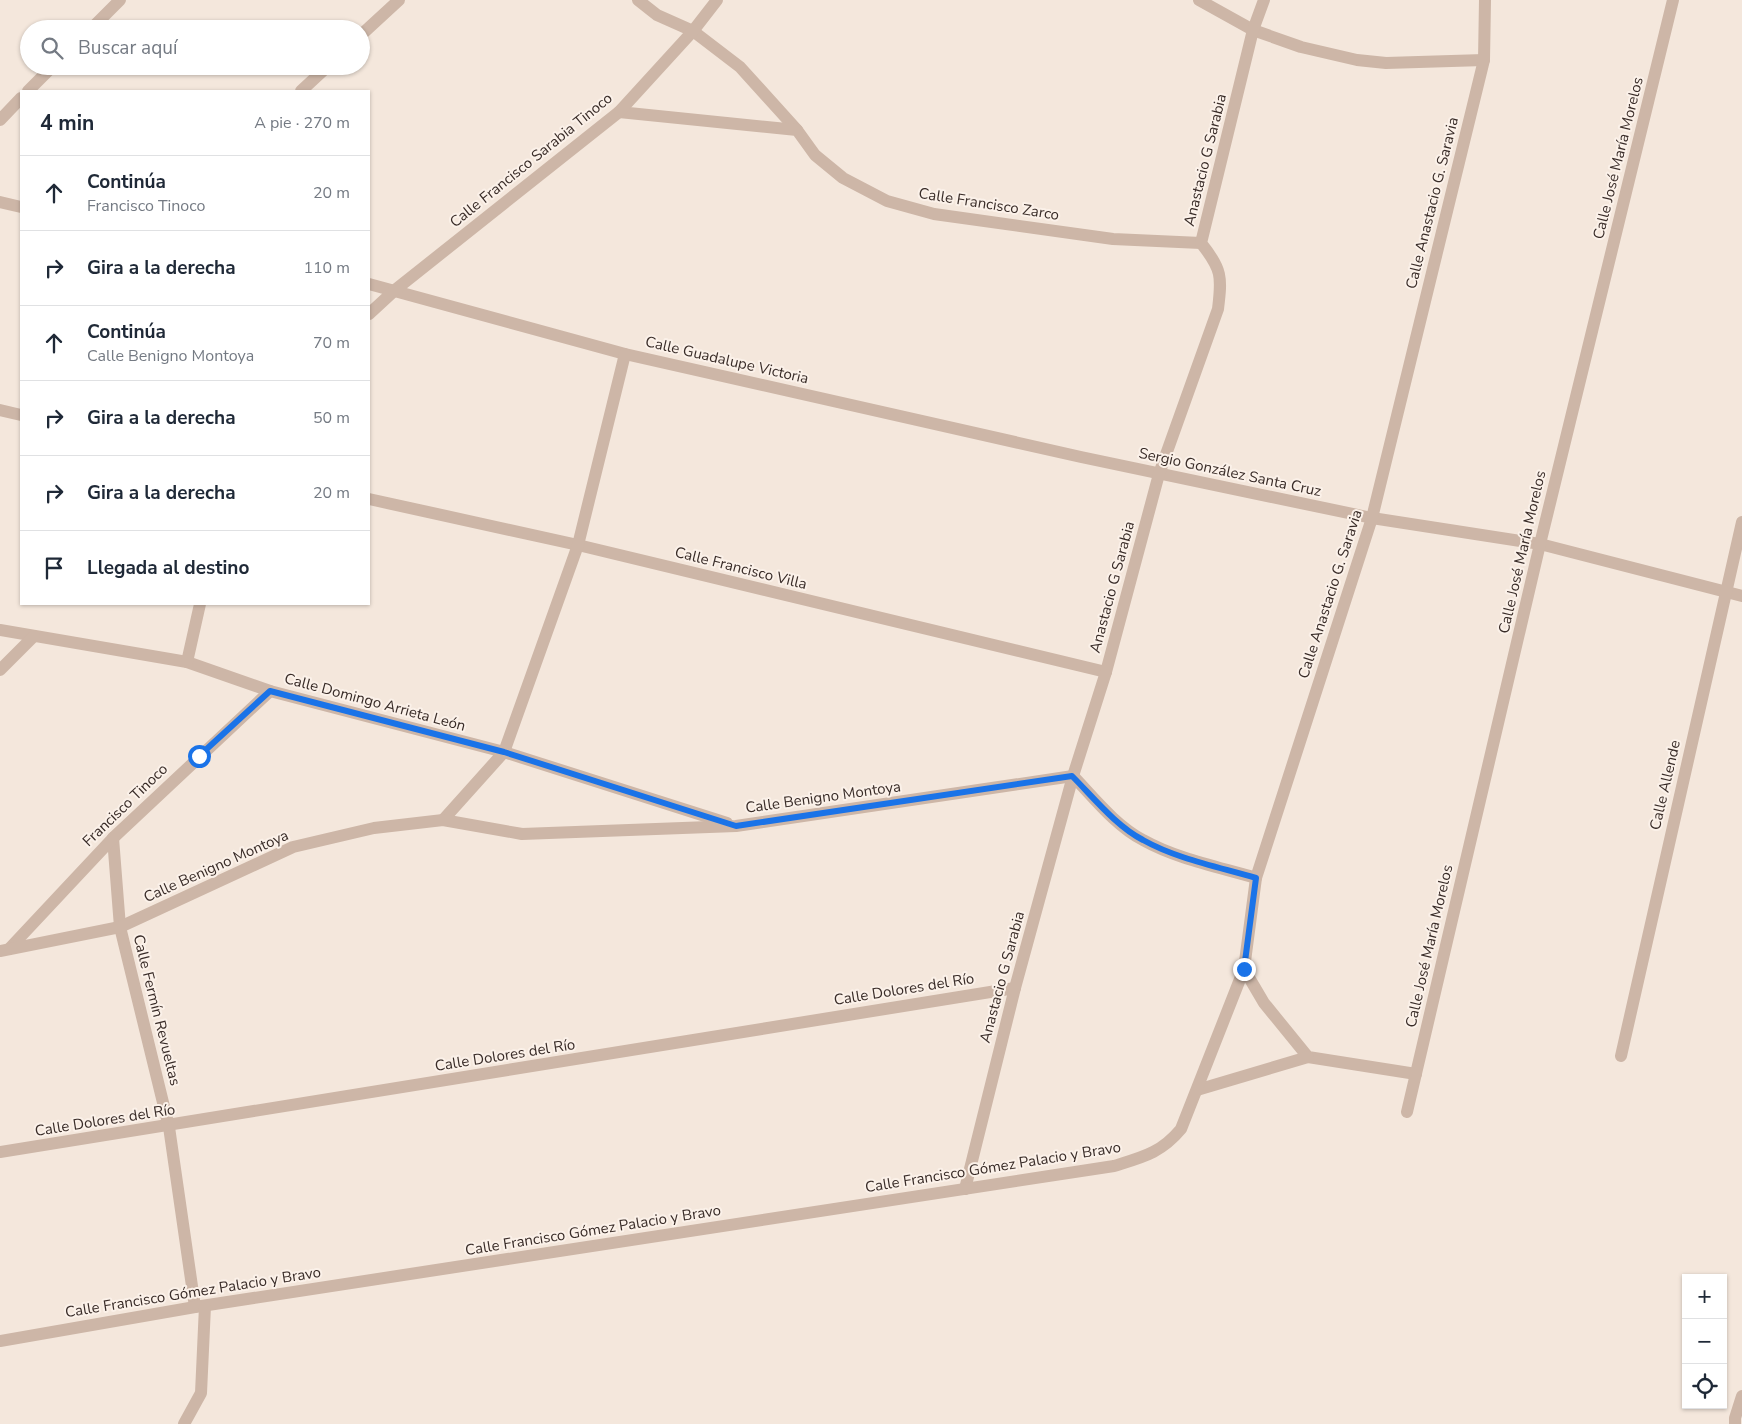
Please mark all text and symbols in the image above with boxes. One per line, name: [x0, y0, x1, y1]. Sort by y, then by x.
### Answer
search box: [20, 20, 370, 75]
icon: search: [38, 34, 66, 62]
text: Buscar aquí: [78, 35, 177, 61]
street label: Calle José María Morelos: [1588, 75, 1648, 241]
street label: Calle Francisco Sarabia Tinoco: [445, 88, 617, 232]
street label: Anastacio G Sarabia: [1179, 92, 1231, 228]
text: 4 min: [40, 109, 94, 137]
text: A pie · 270 m: [254, 112, 350, 134]
street label: Calle Anastacio G. Saravia: [1401, 115, 1463, 291]
text: Continúa: [87, 169, 166, 195]
icon: ahead: [40, 179, 68, 207]
text: 20 m: [313, 182, 350, 204]
street label: Calle Francisco Zarco: [917, 183, 1061, 225]
text: Francisco Tinoco: [87, 195, 205, 217]
icon: right: [40, 254, 68, 282]
text: Gira a la derecha: [87, 255, 236, 281]
text: 110 m: [303, 257, 350, 279]
text: Continúa: [87, 319, 166, 345]
icon: ahead: [40, 329, 68, 357]
street label: Calle Guadalupe Victoria: [643, 331, 811, 389]
text: 70 m: [313, 332, 350, 354]
text: Calle Benigno Montoya: [87, 345, 254, 367]
icon: right: [40, 404, 68, 432]
text: Gira a la derecha: [87, 405, 236, 431]
text: 50 m: [313, 407, 350, 429]
street label: Sergio González Santa Cruz: [1137, 443, 1323, 501]
street label: Calle José María Morelos: [1494, 469, 1550, 635]
icon: right: [40, 479, 68, 507]
text: Gira a la derecha: [87, 480, 236, 506]
text: 20 m: [313, 482, 350, 504]
street label: Calle Anastacio G. Saravia: [1293, 507, 1367, 681]
street label: Anastacio G Sarabia: [1085, 519, 1139, 655]
street label: Calle Francisco Villa: [673, 542, 809, 594]
icon: arrive: [40, 554, 68, 582]
text: Llegada al destino: [87, 555, 249, 581]
street label: Calle Domingo Arrieta León: [282, 668, 468, 736]
street label: Calle Allende: [1645, 738, 1685, 832]
route start: [188, 745, 211, 768]
street label: Francisco Tinoco: [78, 759, 172, 851]
street label: Calle Benigno Montoya: [744, 776, 902, 818]
street label: Calle Benigno Montoya: [140, 825, 292, 907]
street label: Calle José María Morelos: [1401, 863, 1457, 1029]
street label: Anastacio G Sarabia: [975, 909, 1029, 1045]
street label: Calle Fermín Revueltas: [129, 932, 185, 1088]
route end: [1233, 958, 1256, 981]
street label: Calle Dolores del Río: [832, 968, 976, 1010]
street label: Calle Dolores del Río: [433, 1034, 577, 1076]
street label: Calle Dolores del Río: [33, 1099, 177, 1141]
street label: Calle Francisco Gómez Palacio y Bravo: [864, 1137, 1122, 1197]
street label: Calle Francisco Gómez Palacio y Bravo: [464, 1200, 722, 1260]
street label: Calle Francisco Gómez Palacio y Bravo: [64, 1262, 322, 1322]
map controls: [1682, 1274, 1727, 1409]
button: +: [1682, 1274, 1727, 1319]
button: −: [1682, 1319, 1727, 1364]
button: locate: [1682, 1364, 1727, 1409]

